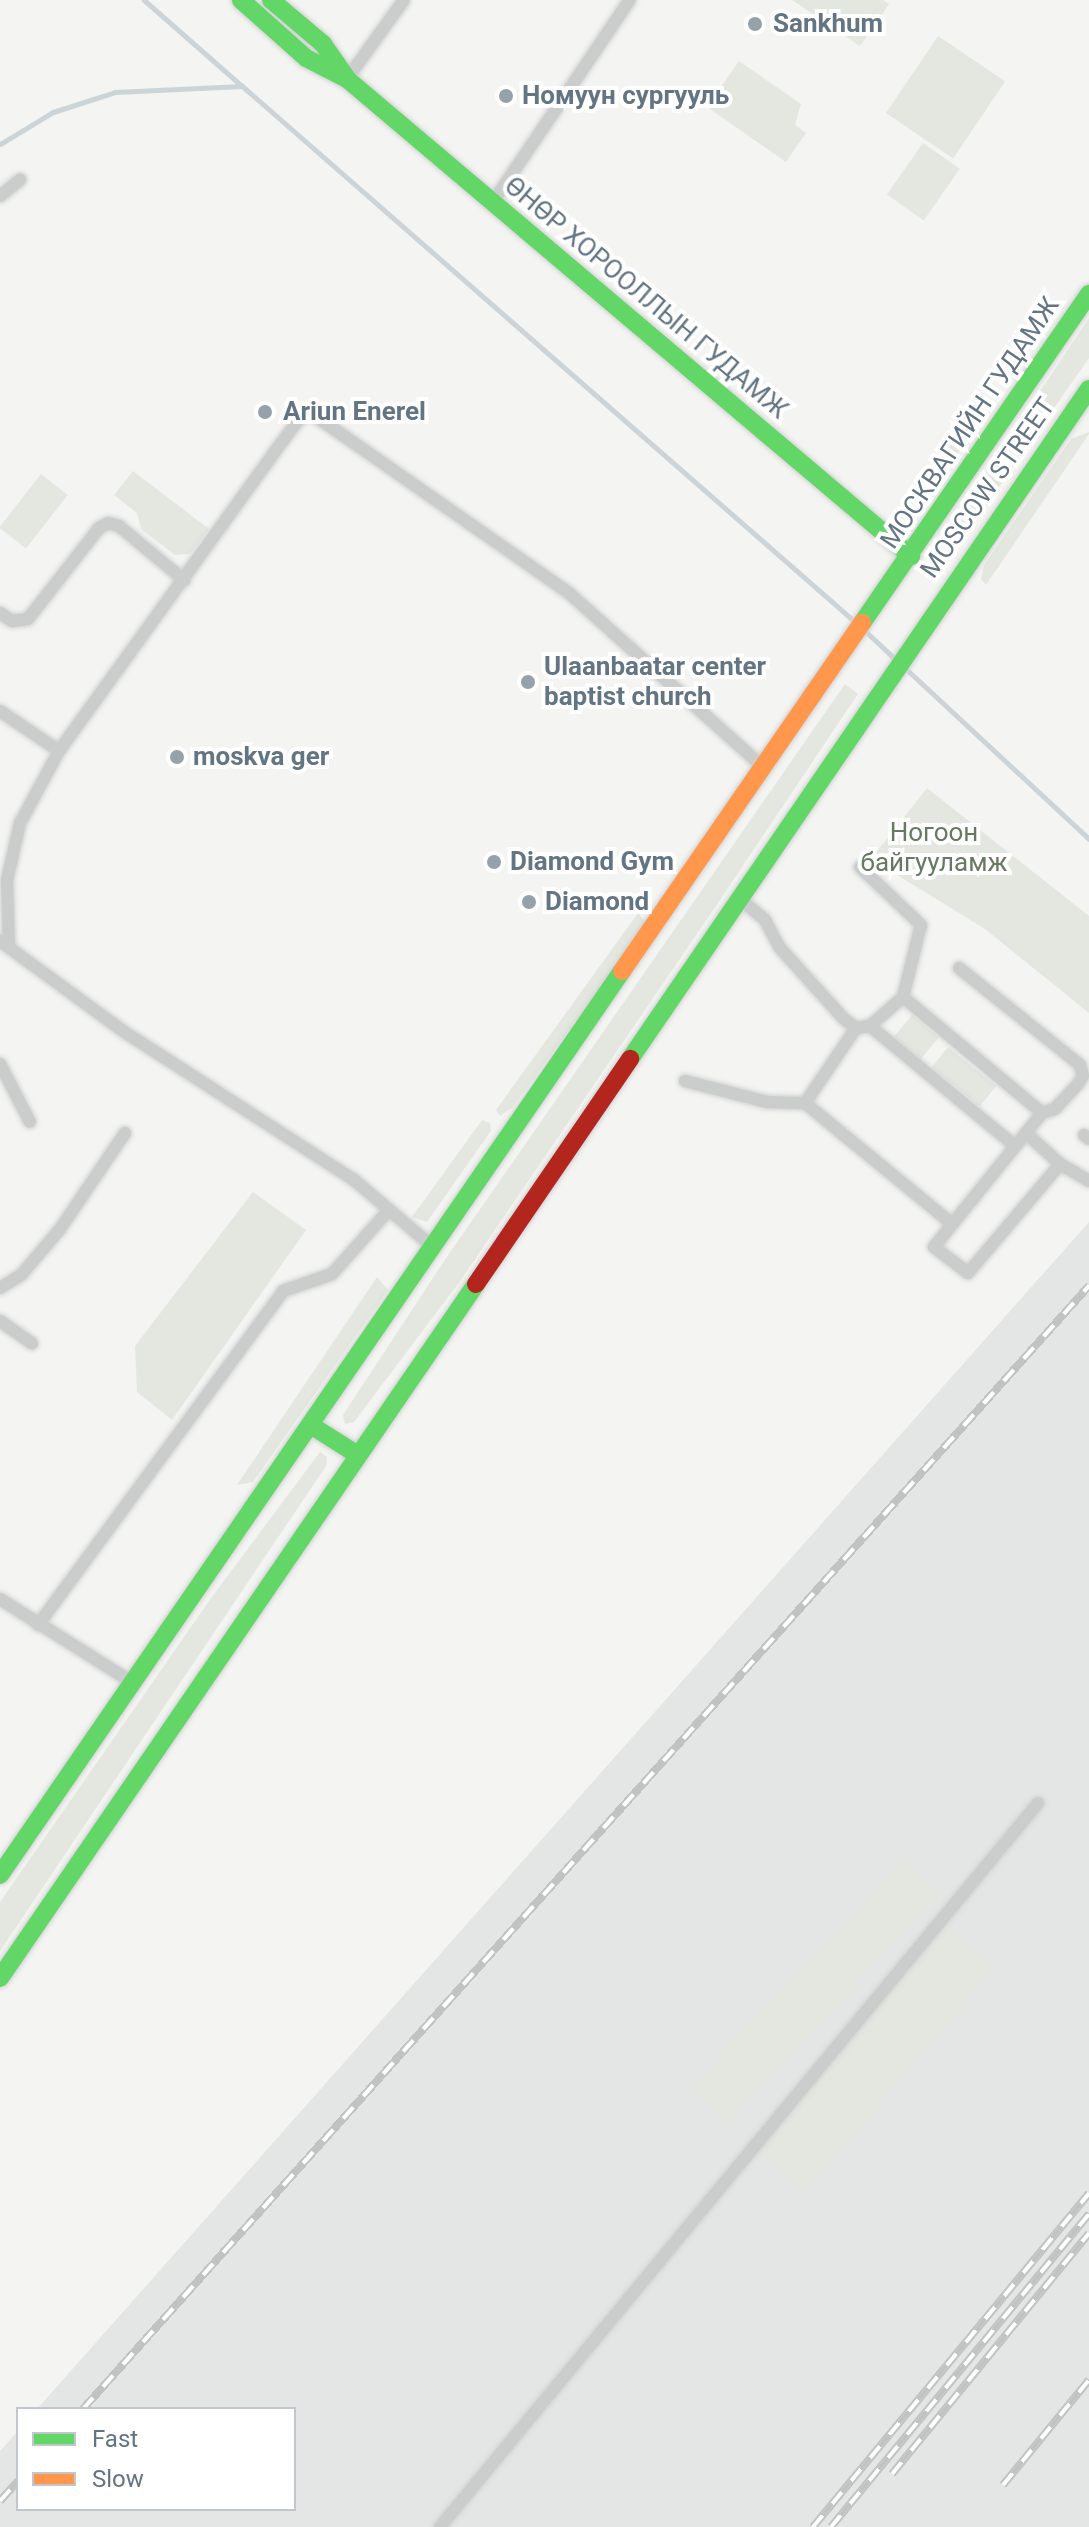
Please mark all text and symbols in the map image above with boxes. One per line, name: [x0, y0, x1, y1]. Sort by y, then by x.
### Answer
place label: Sankhum: [773, 8, 883, 40]
marker: Sankhum: [744, 13, 766, 35]
place label: Номуун сургууль: [522, 80, 729, 112]
marker: Номуун сургууль: [497, 87, 515, 105]
street label: ӨНӨР ХОРООЛЛЫН ГУДАМЖ: [498, 170, 794, 426]
street label: МОСКВАГИЙН ГУДАМЖ: [874, 291, 1066, 555]
street label: MOSCOW STREET: [914, 392, 1062, 584]
place label: Ariun Enerel: [283, 396, 426, 428]
marker: Ariun Enerel: [254, 401, 276, 423]
place label: Ulaanbaatar center baptist church: [544, 651, 766, 712]
marker: Ulaanbaatar center baptist church: [519, 673, 537, 691]
place label: moskva ger: [193, 741, 329, 773]
marker: moskva ger: [168, 748, 186, 766]
park label: Ногоон байгууламж: [861, 817, 1007, 878]
place label: Diamond Gym: [510, 846, 674, 878]
marker: Diamond Gym: [485, 853, 503, 871]
place label: Diamond: [545, 886, 649, 918]
marker: Diamond: [520, 893, 538, 911]
legend: [16, 2407, 296, 2511]
text: Fast: [92, 2425, 138, 2453]
text: Slow: [92, 2465, 144, 2493]

